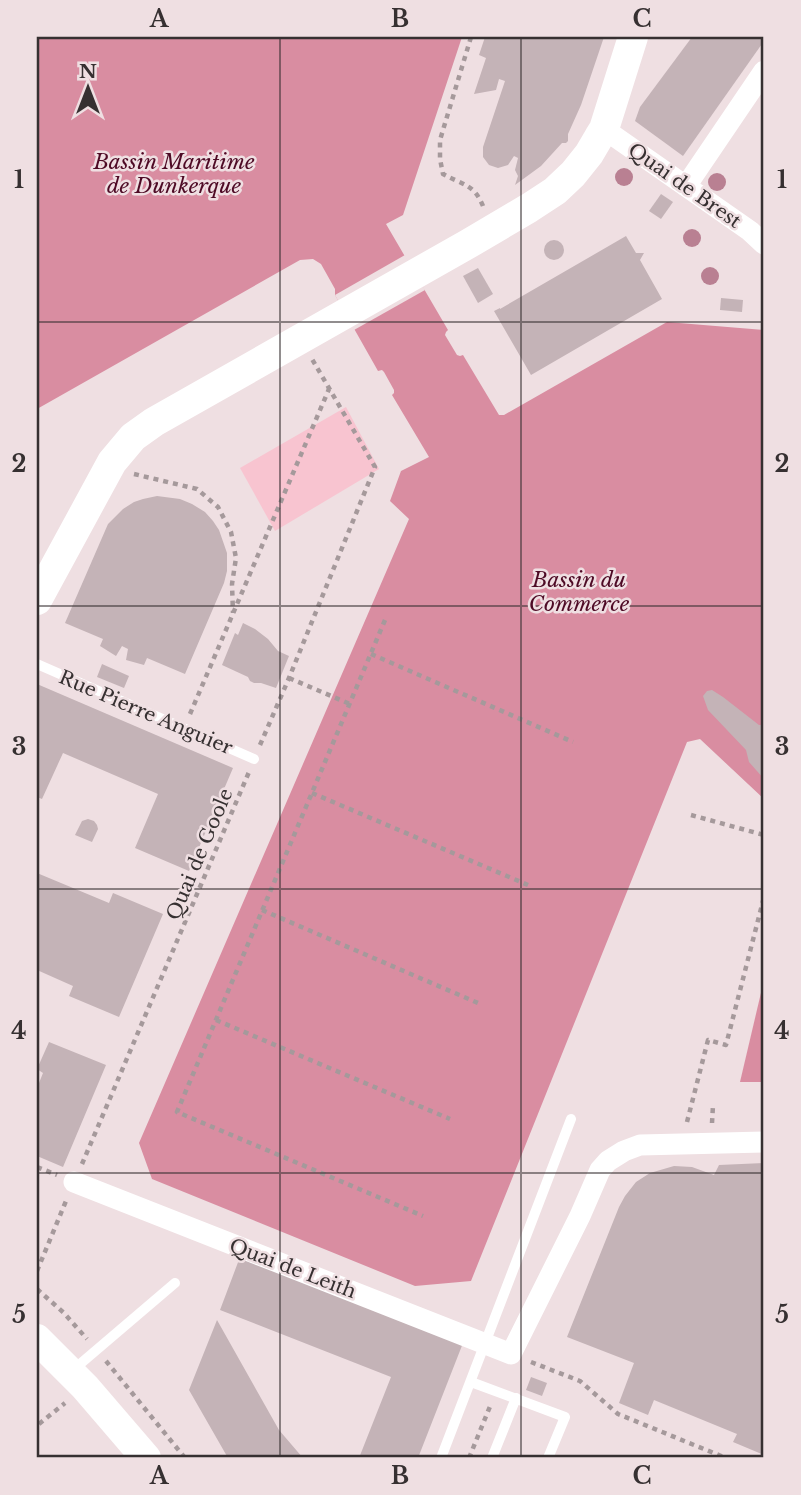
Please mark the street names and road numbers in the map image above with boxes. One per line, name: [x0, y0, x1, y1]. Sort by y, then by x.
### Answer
street label: Quai de Brest: [624, 138, 746, 233]
street label: Rue Pierre Anguier: [56, 665, 236, 759]
street label: Quai de Goole: [161, 785, 238, 923]
street label: Quai de Leith: [226, 1234, 359, 1303]

